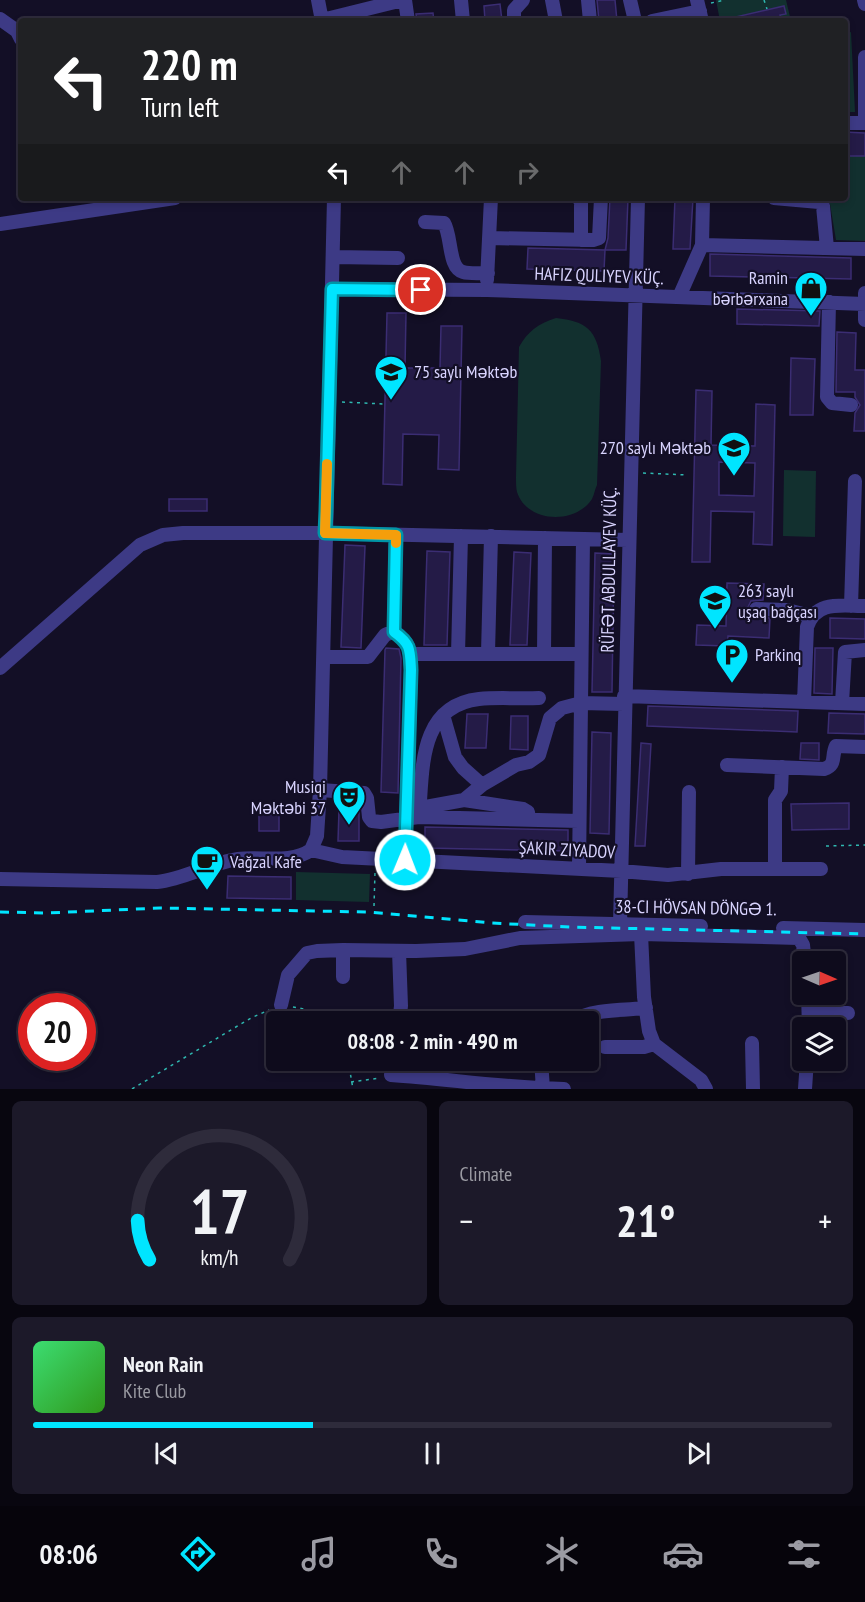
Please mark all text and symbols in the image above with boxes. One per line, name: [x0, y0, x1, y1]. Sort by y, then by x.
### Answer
text: 220 m: [141, 37, 238, 92]
icon: left: [42, 42, 120, 120]
text: Turn left: [141, 90, 219, 124]
icon: left: [322, 156, 355, 189]
icon: ahead: [385, 156, 418, 189]
icon: ahead: [448, 156, 481, 189]
icon: right: [511, 156, 544, 189]
street label: HAFIZ QULIYEV KÜÇ.: [534, 262, 664, 289]
pin: [395, 264, 446, 315]
place label: Ramin bərbərxana: [713, 266, 788, 310]
shop icon: Ramin bərbərxana: [793, 270, 829, 317]
icon: arrive: [404, 273, 437, 306]
school or university icon: 75 saylı Məktəb: [373, 354, 409, 401]
place label: 75 saylı Məktəb: [414, 360, 517, 383]
school or university icon: 270 saylı Məktəb: [716, 430, 752, 477]
place label: 270 saylı Məktəb: [600, 436, 711, 459]
street label: RÜFƏT ABDULLAYEV KÜÇ.: [596, 487, 621, 653]
place label: 263 saylı uşaq bağçası: [738, 579, 817, 623]
school or university icon: 263 saylı uşaq bağçası: [697, 583, 733, 630]
parking icon: Parkinq: [714, 637, 750, 684]
place label: Parkinq: [755, 643, 801, 666]
place label: Musiqi Məktəbi 37: [251, 775, 326, 819]
theatre icon: Musiqi Məktəbi 37: [331, 779, 367, 826]
position arrow: [373, 828, 437, 892]
street label: ŞAKIR ZIYADOV: [518, 835, 616, 864]
cafe icon: Vağzal Kafe: [189, 844, 225, 891]
place label: Vağzal Kafe: [229, 850, 302, 873]
street label: 38-CI HÖVSAN DÖNGƏ 1.: [615, 895, 777, 920]
north arrow: [792, 951, 846, 1005]
map controls: [792, 951, 846, 1071]
speed limit sign: 20: [18, 993, 96, 1071]
button: layers: [792, 1017, 846, 1071]
text: 08:08 · 2 min · 490 m: [347, 1027, 518, 1055]
text: Climate: [460, 1161, 512, 1187]
text: 17: [189, 1170, 249, 1251]
text: 21°: [616, 1191, 675, 1249]
text: −: [460, 1199, 473, 1242]
text: +: [818, 1199, 832, 1242]
text: km/h: [200, 1243, 238, 1271]
text: Neon Rain: [123, 1350, 203, 1378]
text: Kite Club: [123, 1378, 186, 1404]
icon: previous: [150, 1437, 183, 1470]
icon: pause: [416, 1437, 449, 1470]
icon: next: [682, 1437, 715, 1470]
icon: directions: [177, 1533, 219, 1575]
icon: music: [298, 1533, 340, 1575]
icon: phone: [420, 1533, 462, 1575]
icon: climate: [541, 1533, 583, 1575]
icon: car: [662, 1533, 704, 1575]
icon: filters: [783, 1533, 825, 1575]
text: 08:06: [40, 1537, 98, 1571]

